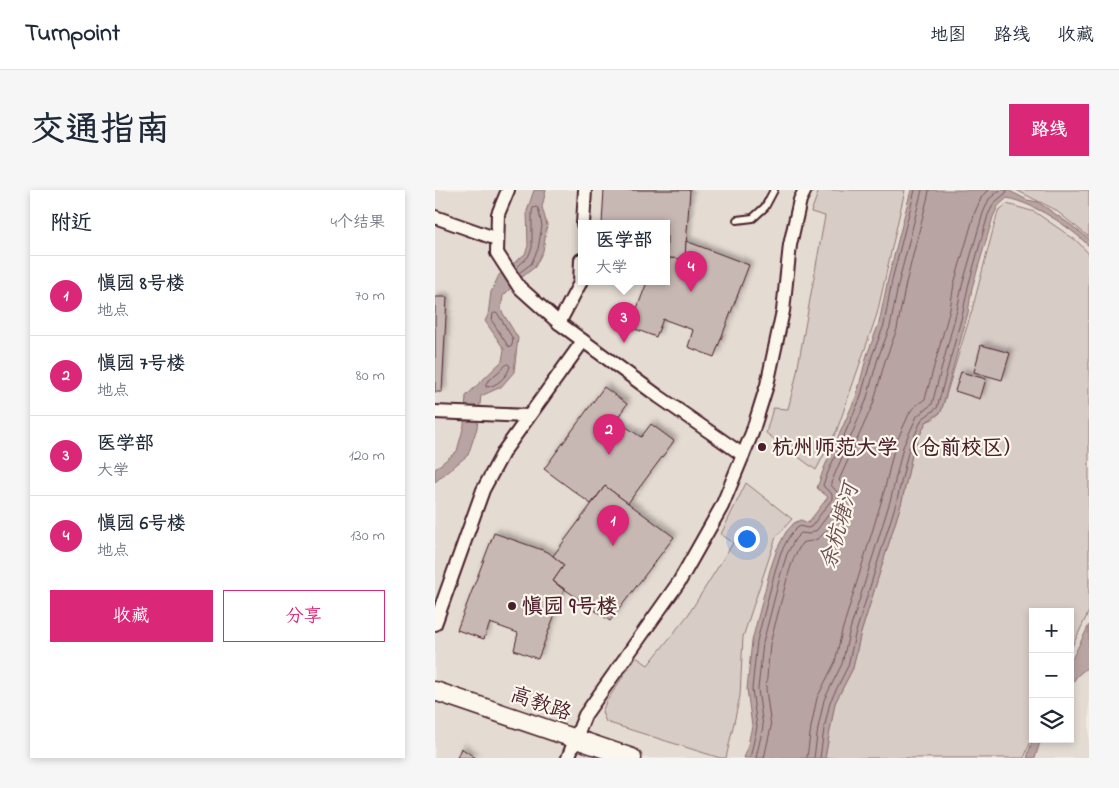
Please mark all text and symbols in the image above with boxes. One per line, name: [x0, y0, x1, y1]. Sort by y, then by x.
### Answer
text: Turnpoint: [25, 17, 120, 52]
text: 地图: [930, 23, 966, 49]
text: 路线: [994, 23, 1030, 49]
text: 收藏: [1058, 23, 1094, 49]
button: 路线: [1009, 104, 1089, 156]
text: 交通指南: [30, 106, 170, 157]
text: 附近: [50, 209, 92, 239]
text: 4个结果: [330, 211, 385, 235]
popup: [578, 220, 670, 285]
text: 医学部: [595, 228, 653, 255]
pin: 4: [675, 251, 707, 292]
text: 大学: [595, 256, 628, 280]
text: 慎园 8号楼: [97, 271, 185, 298]
text: 1: [63, 284, 69, 308]
text: 70 m: [355, 284, 385, 308]
text: 地点: [97, 299, 129, 323]
pin: 3: [608, 302, 640, 343]
text: 慎园 7号楼: [97, 351, 186, 378]
text: 2: [62, 364, 70, 388]
text: 80 m: [356, 364, 385, 388]
text: 地点: [97, 379, 129, 403]
pin: 2: [593, 414, 625, 455]
text: 医学部: [97, 431, 154, 458]
place label: 杭州师范大学（仓前校区）: [772, 434, 1024, 464]
marker: 杭州师范大学（仓前校区）: [756, 441, 768, 453]
text: 3: [63, 444, 69, 468]
text: 120 m: [349, 444, 385, 468]
text: 大学: [97, 459, 129, 483]
water label: 余杭塘河: [813, 477, 869, 574]
pin: 1: [597, 505, 629, 546]
text: 慎园 6号楼: [97, 511, 186, 538]
text: 4: [63, 524, 69, 548]
text: 130 m: [350, 524, 385, 548]
your location: [734, 526, 760, 552]
text: 地点: [97, 539, 129, 563]
button: 收藏: [50, 590, 213, 642]
button: 分享: [223, 590, 385, 642]
place label: 慎园 9号楼: [522, 593, 618, 623]
marker: 慎园 9号楼: [506, 600, 518, 612]
map controls: [1029, 608, 1074, 743]
button: +: [1029, 608, 1074, 653]
button: −: [1029, 653, 1074, 698]
street label: 高教路: [506, 680, 575, 729]
button: layers: [1029, 698, 1074, 743]

